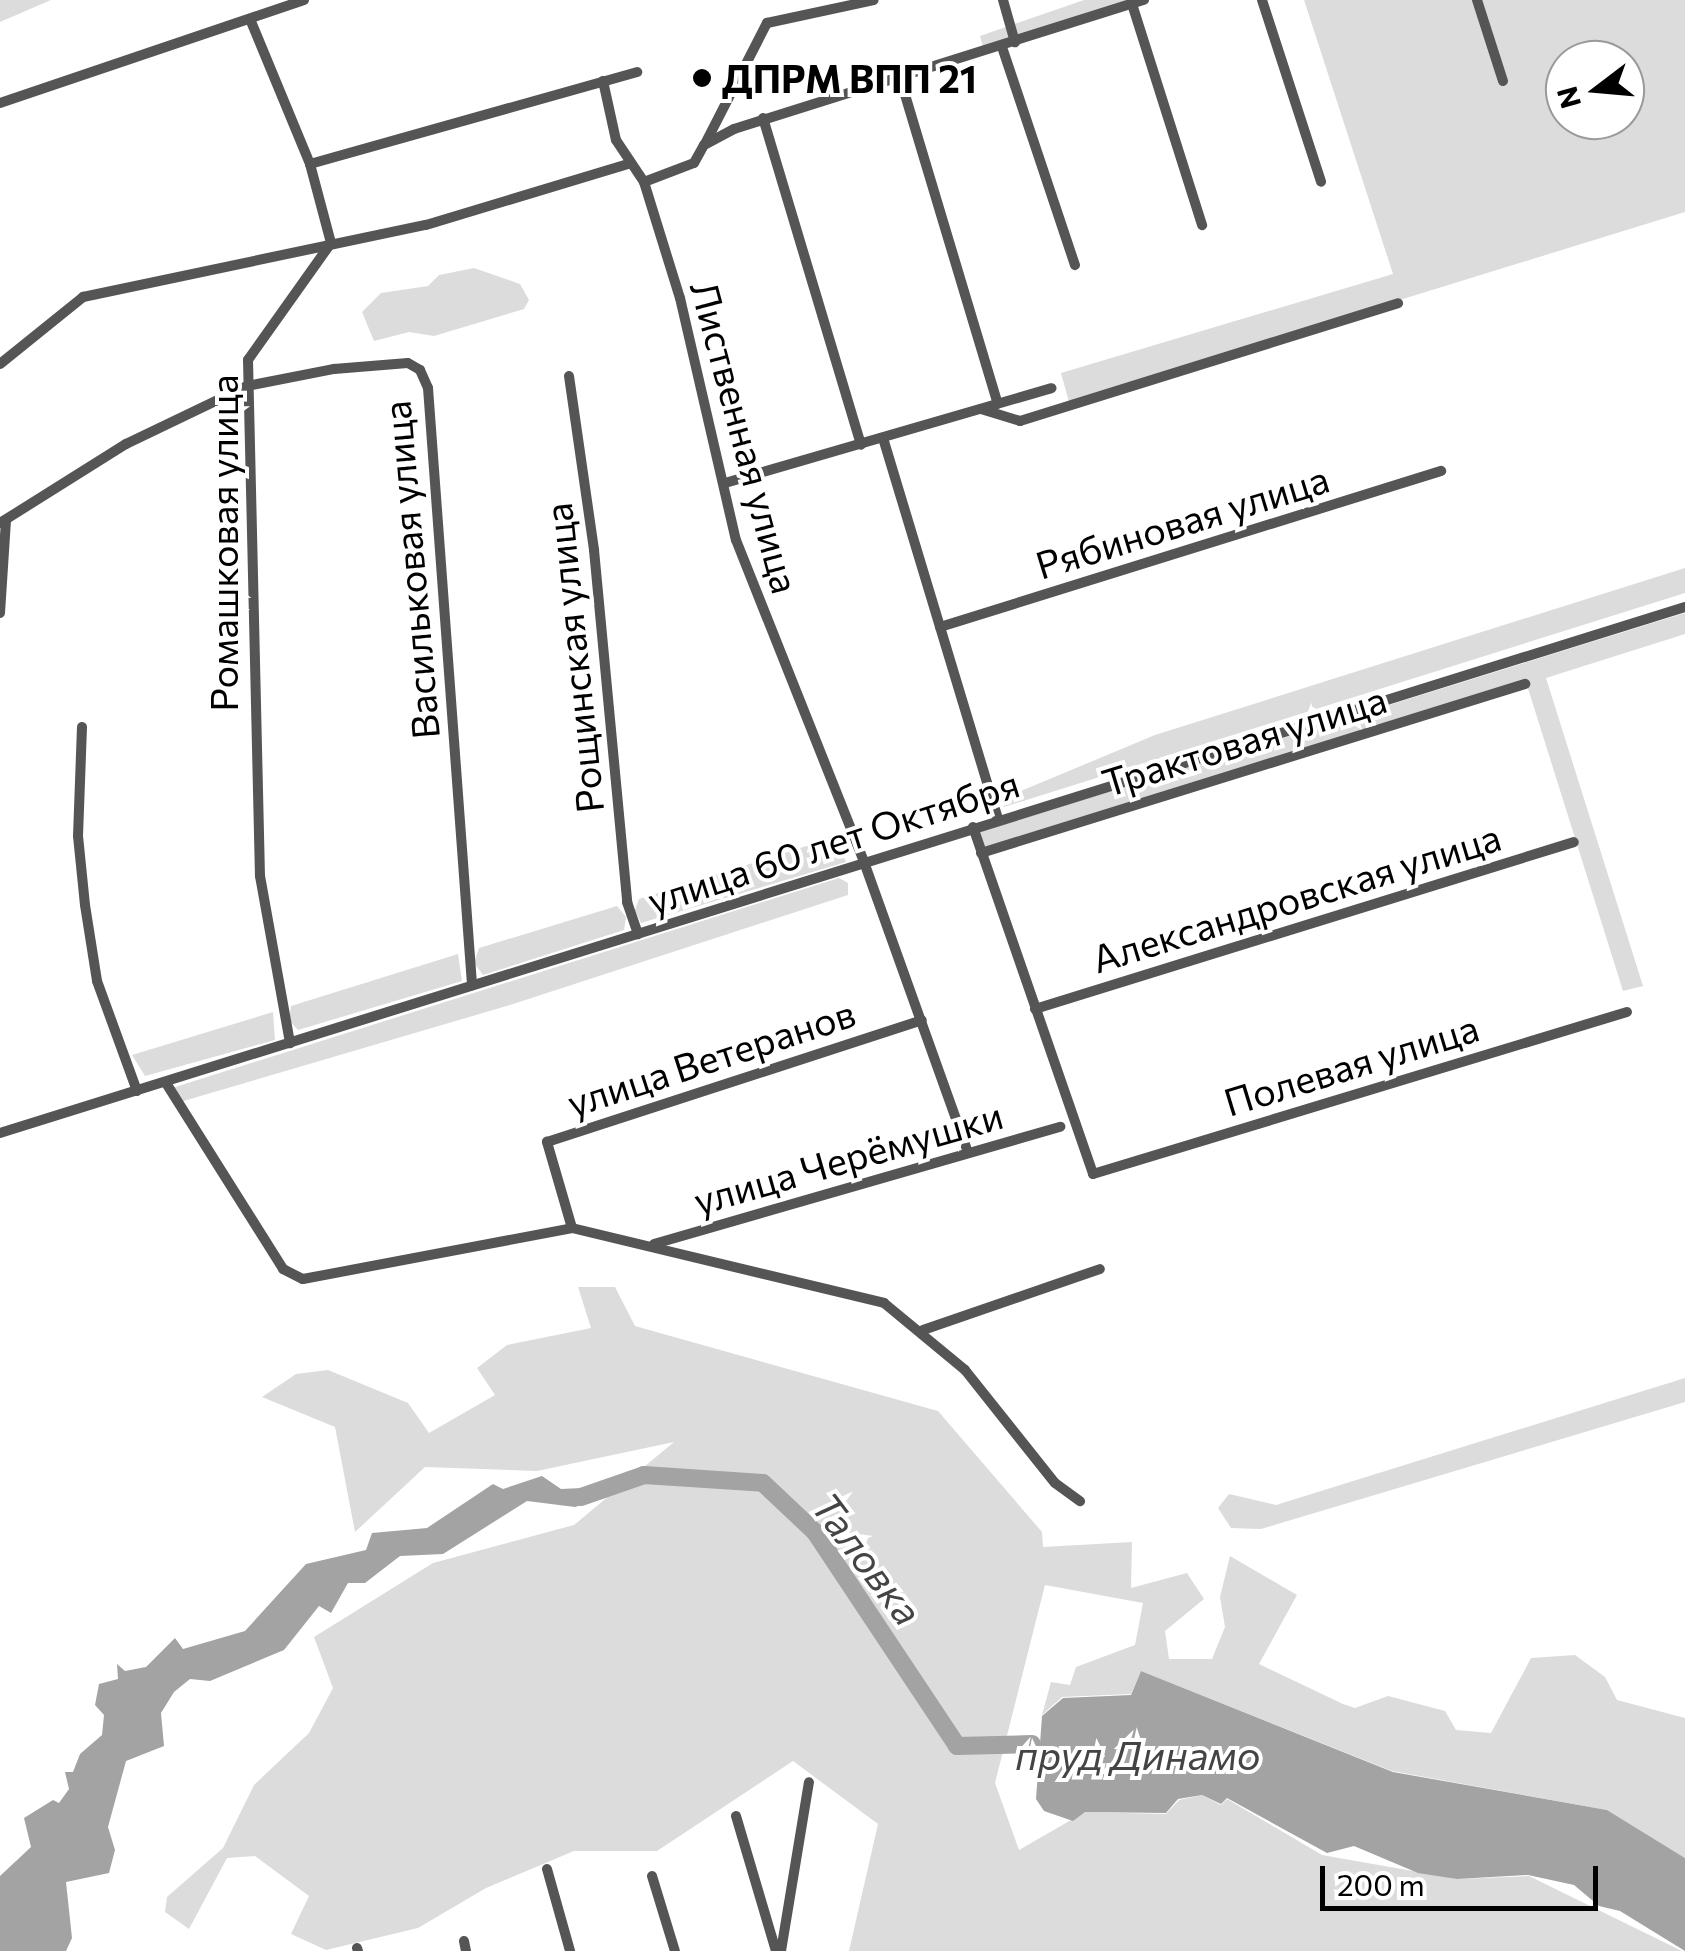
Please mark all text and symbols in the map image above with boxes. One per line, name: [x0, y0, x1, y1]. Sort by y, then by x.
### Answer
north arrow: [1545, 40, 1645, 140]
place label: ДПРМ ВПП 21: [722, 55, 977, 101]
marker: ДПРМ ВПП 21: [691, 67, 713, 89]
text: N: [1549, 83, 1587, 112]
street label: Лиственная улица: [682, 276, 810, 598]
street label: Ромашковая улица: [200, 374, 246, 712]
street label: Васильковая улица: [372, 399, 448, 741]
street label: Рябиновая улица: [1030, 455, 1334, 587]
street label: Рощинская улица: [534, 501, 612, 815]
street label: Трактовая улица: [1096, 675, 1392, 805]
street label: улица 60 лет Октября: [641, 759, 1025, 923]
street label: Александровская улица: [1086, 813, 1506, 981]
street label: улица Ветеранов: [561, 989, 861, 1125]
street label: Полевая улица: [1218, 1004, 1484, 1124]
street label: улица Черёмушки: [688, 1091, 1008, 1223]
water label: Таловка: [803, 1482, 933, 1634]
water label: пруд Динамо: [1015, 1730, 1261, 1778]
scale bar: [1325, 1846, 1602, 1908]
text: 200 m: [1337, 1865, 1425, 1902]

